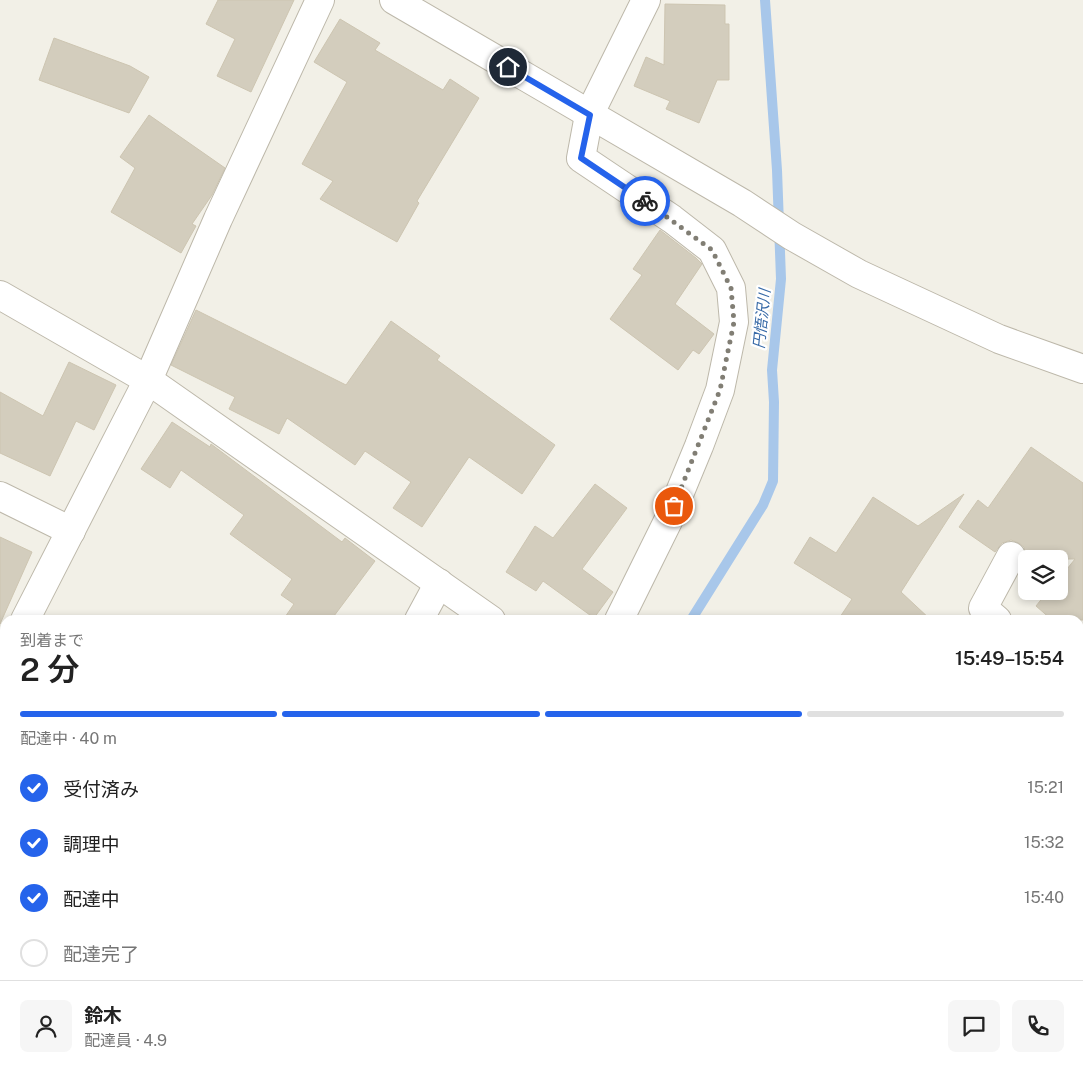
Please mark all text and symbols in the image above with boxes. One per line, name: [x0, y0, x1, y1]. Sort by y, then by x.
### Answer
pin: [487, 46, 529, 88]
icon: home: [494, 53, 522, 81]
courier: [620, 176, 670, 226]
icon: bike: [631, 187, 659, 215]
water label: 円悟沢川: [750, 286, 773, 350]
pin: [653, 485, 695, 527]
icon: bag: [660, 492, 688, 520]
map controls: [1018, 550, 1068, 600]
button: layers: [1018, 550, 1068, 600]
text: 到着まで: [20, 631, 84, 650]
text: 15:49–15:54: [955, 647, 1064, 669]
text: 2 分: [20, 651, 79, 688]
text: 配達中 · 40 m: [20, 729, 117, 748]
icon: check: [20, 774, 48, 802]
text: 受付済み: [63, 778, 139, 800]
text: 15:21: [1027, 778, 1064, 797]
icon: check: [20, 829, 48, 857]
text: 調理中: [63, 833, 120, 855]
text: 15:32: [1024, 833, 1064, 852]
icon: check: [20, 884, 48, 912]
text: 配達中: [63, 888, 120, 910]
text: 15:40: [1024, 888, 1064, 907]
text: 配達完了: [63, 943, 139, 965]
button: person: [20, 1000, 72, 1052]
button: chat: [948, 1000, 1000, 1052]
button: phone: [1012, 1000, 1064, 1052]
text: 鈴木: [84, 1004, 122, 1026]
text: 配達員 · 4.9: [84, 1031, 167, 1050]

